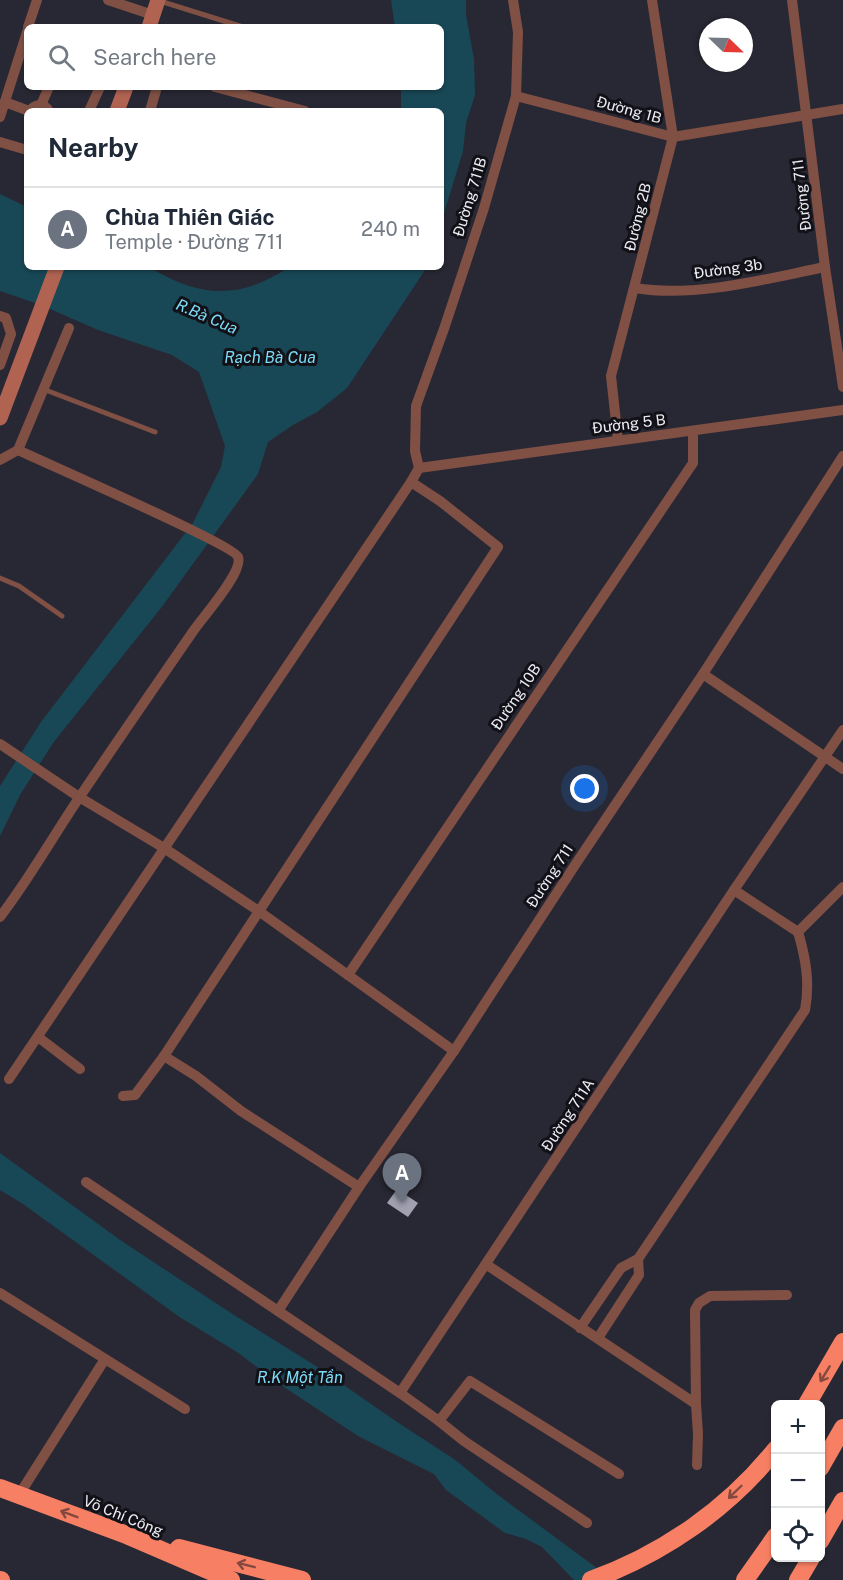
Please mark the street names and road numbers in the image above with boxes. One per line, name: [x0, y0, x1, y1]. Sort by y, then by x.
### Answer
street label: Đường 1B: [595, 93, 664, 126]
street label: Đường 711B: [449, 155, 490, 239]
street label: Đường 711: [789, 158, 814, 232]
street label: Đường 2B: [621, 181, 654, 253]
street label: Đường 3b: [693, 255, 763, 282]
street label: Đường 5 B: [591, 411, 667, 436]
street label: Đường 10B: [487, 660, 544, 733]
street label: Đường 711: [523, 841, 576, 911]
street label: Đường 711A: [538, 1075, 597, 1154]
street label: Võ Chí Công: [81, 1492, 166, 1539]

